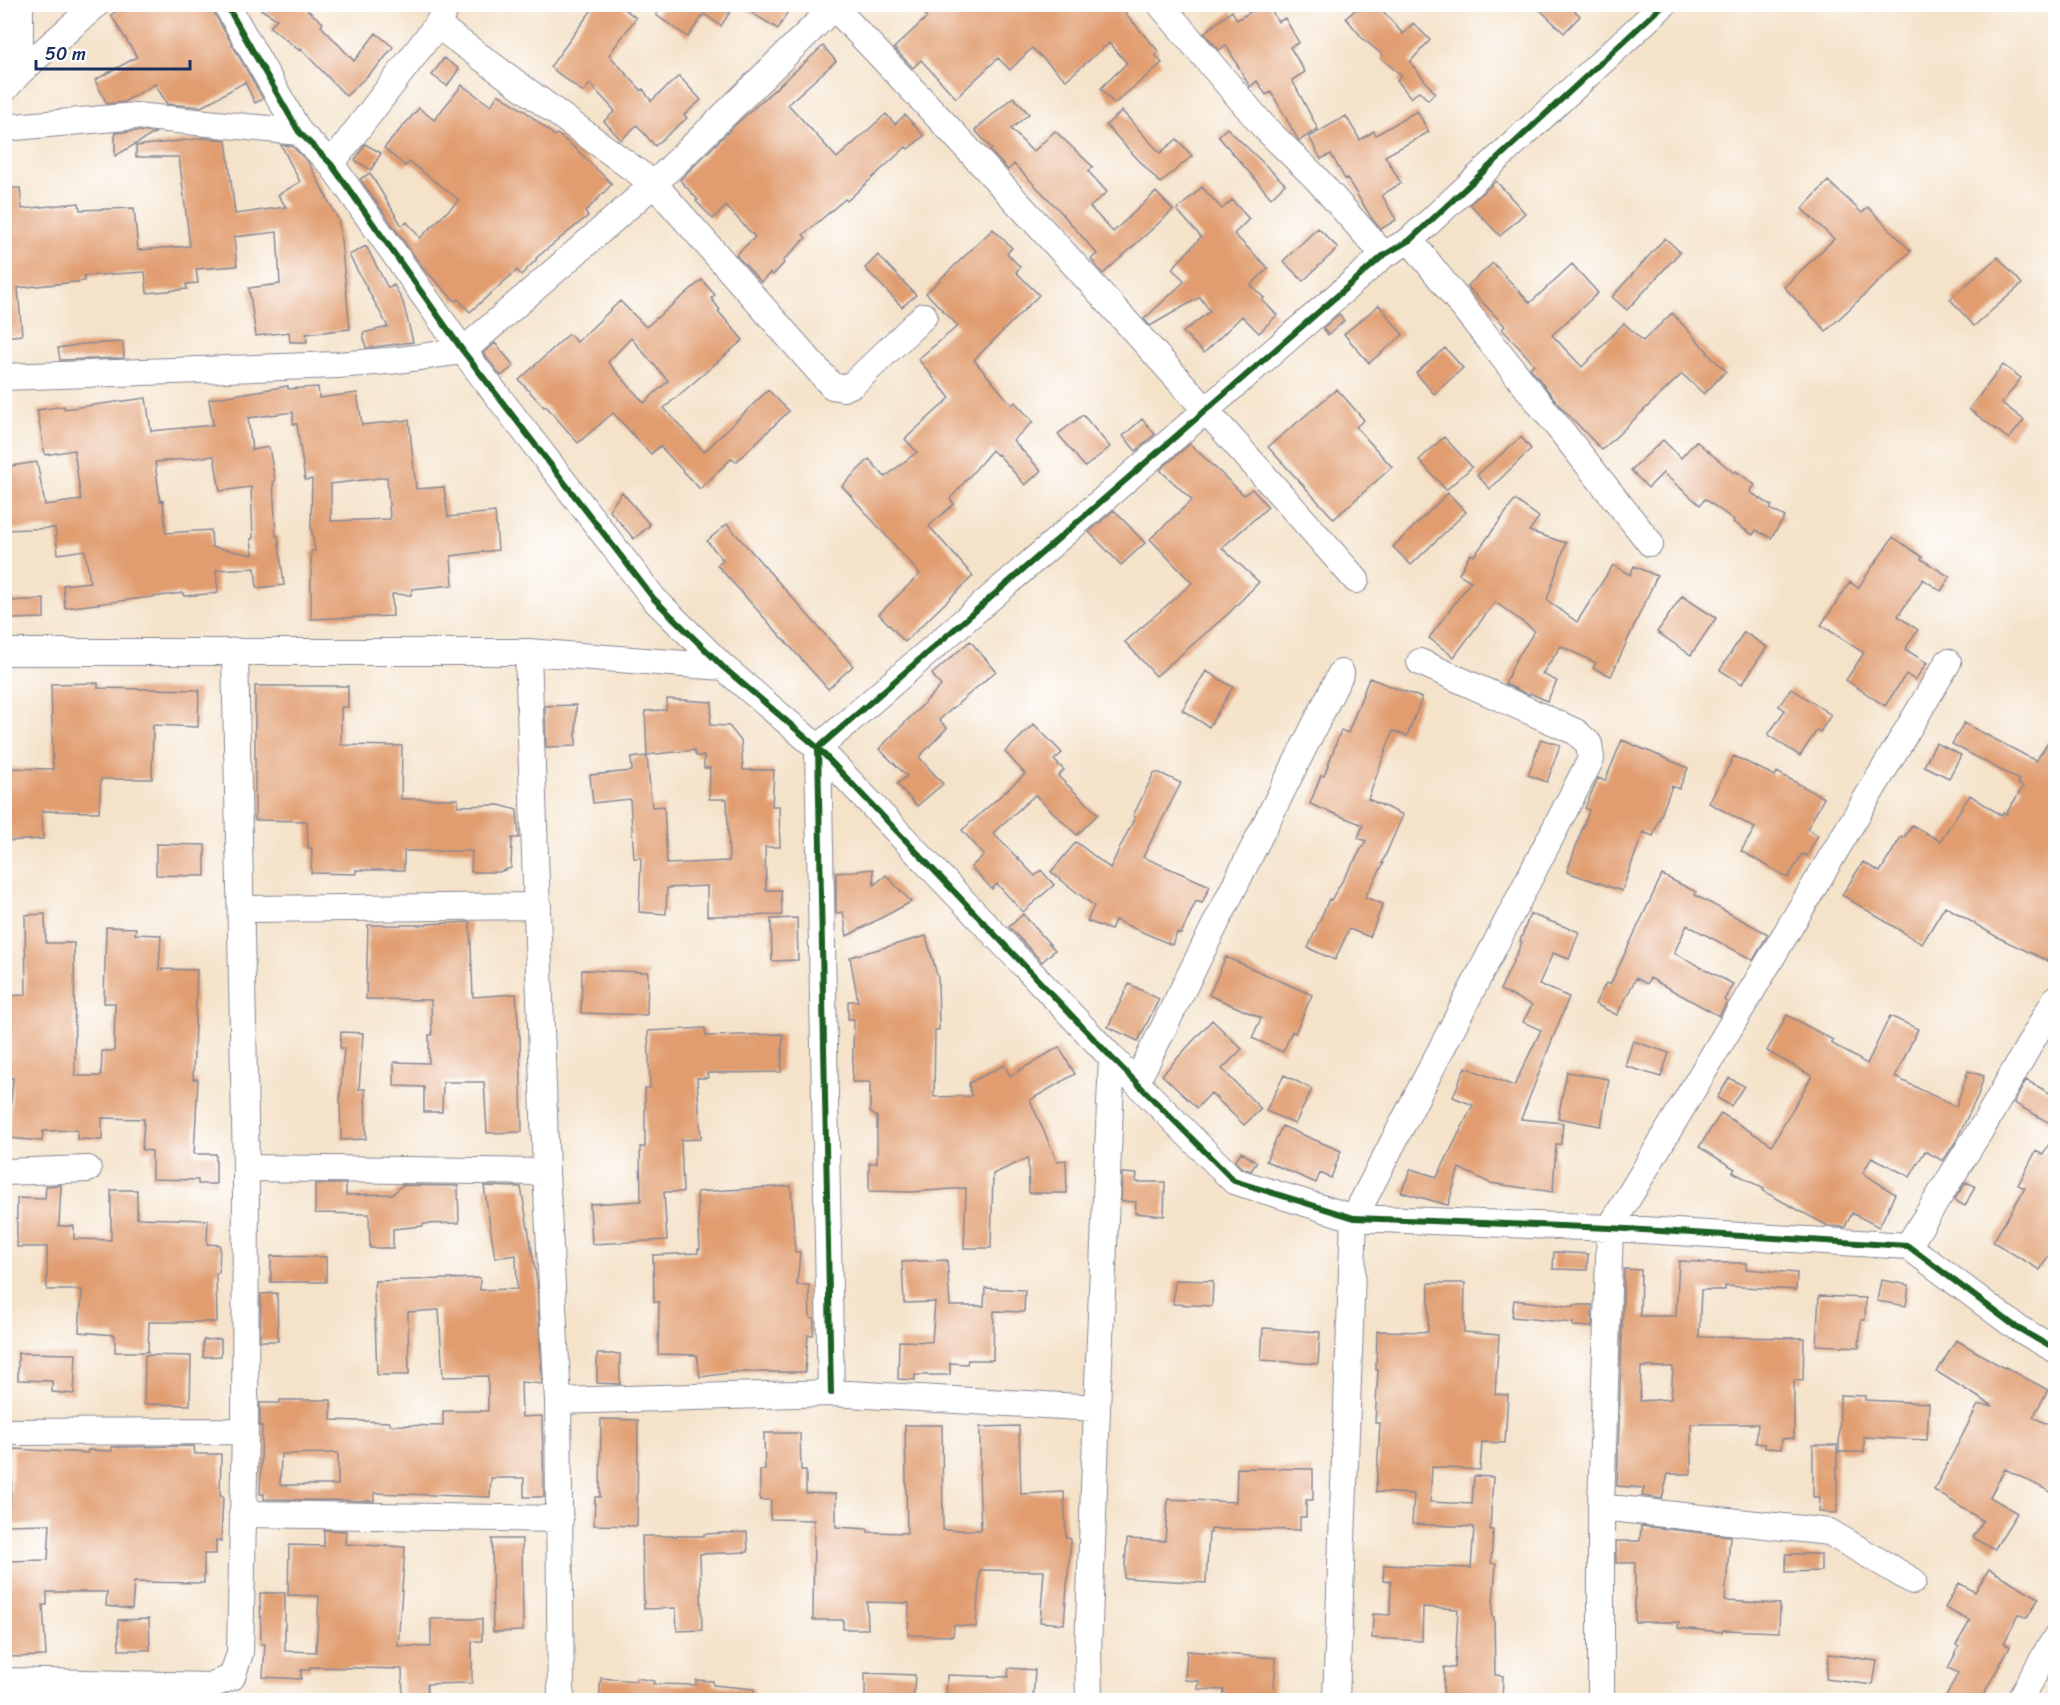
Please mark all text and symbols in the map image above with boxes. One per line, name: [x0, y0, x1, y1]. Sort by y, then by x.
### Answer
scale bar: [36, 33, 190, 71]
text: 50 m: [45, 38, 86, 70]

